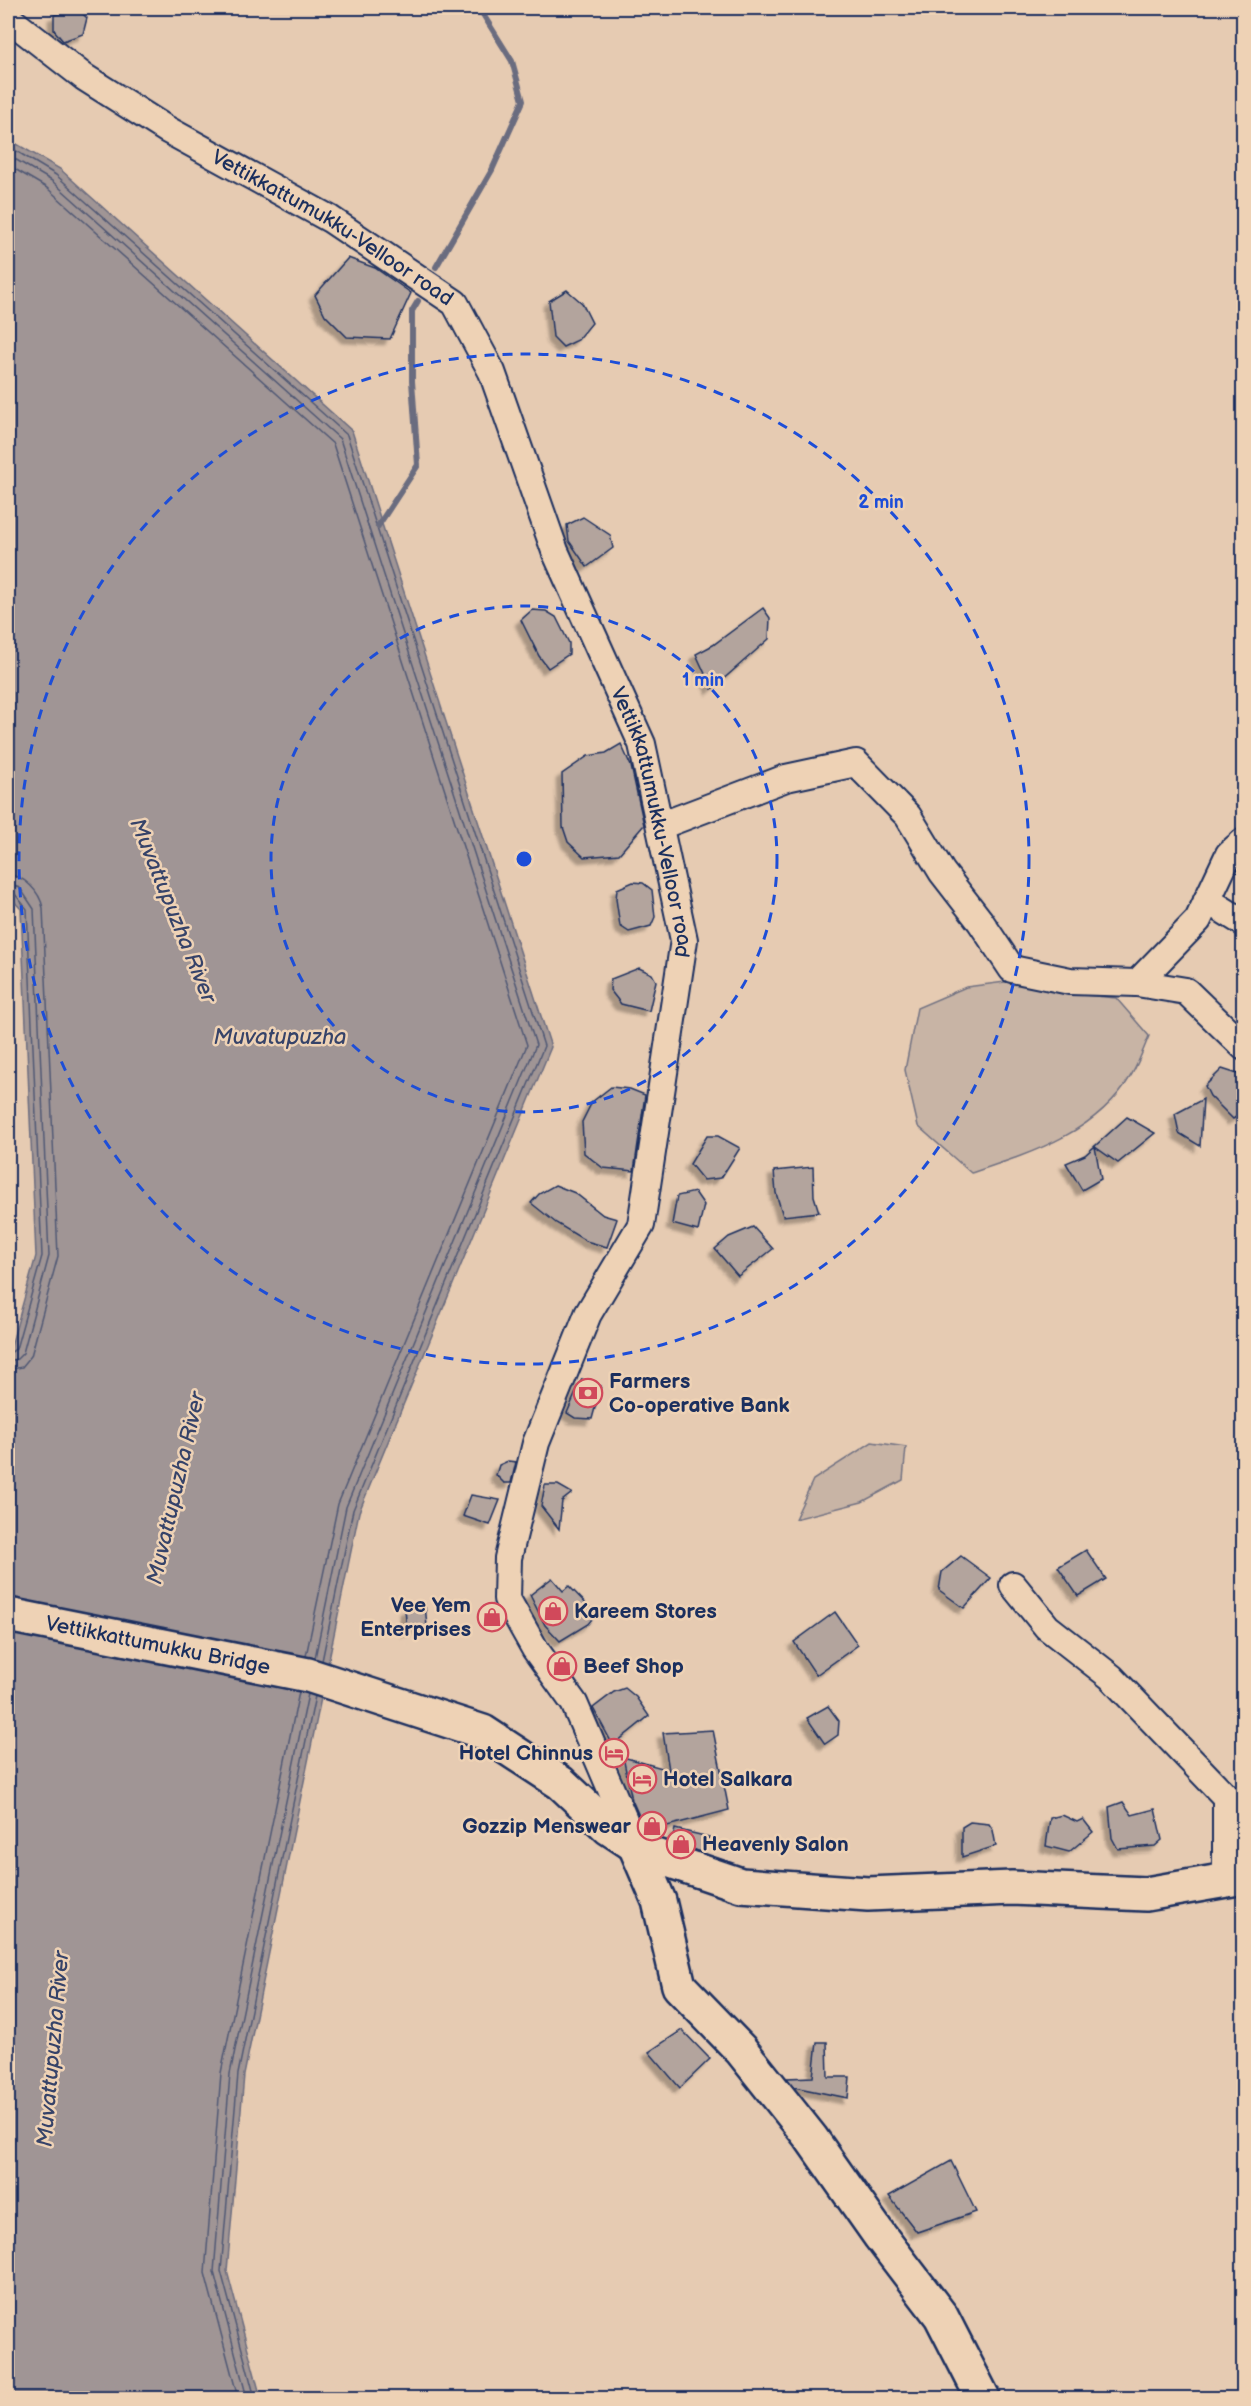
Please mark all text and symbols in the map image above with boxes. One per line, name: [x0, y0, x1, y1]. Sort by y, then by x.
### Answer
street label: Vettikkattumukku-Velloor road: [207, 144, 458, 311]
text: 2 min: [858, 492, 904, 513]
text: 1 min: [682, 670, 724, 691]
street label: Vettikkattumukku-Velloor road: [605, 683, 697, 959]
water label: Muvattupuzha River: [123, 814, 223, 1009]
centre of rings: [514, 849, 534, 869]
water label: Muvatupuzha: [214, 1024, 346, 1051]
place label: Farmers Co-operative Bank: [609, 1369, 790, 1418]
bank icon: Farmers Co-operative Bank: [572, 1377, 604, 1409]
water label: Muvattupuzha River: [141, 1388, 212, 1587]
place label: Vee Yem Enterprises: [360, 1593, 471, 1642]
shop icon: Kareem Stores: [537, 1595, 569, 1627]
place label: Kareem Stores: [574, 1599, 717, 1624]
shop icon: Vee Yem Enterprises: [476, 1601, 508, 1633]
street label: Vettikkattumukku Bridge: [43, 1611, 272, 1680]
shop icon: Beef Shop: [546, 1650, 578, 1682]
place label: Beef Shop: [583, 1654, 684, 1679]
hotel icon: Hotel Chinnus: [598, 1737, 630, 1769]
place label: Hotel Chinnus: [459, 1741, 593, 1766]
hotel icon: Hotel Salkara: [626, 1763, 658, 1795]
place label: Hotel Salkara: [663, 1767, 793, 1792]
shop icon: Gozzip Menswear: [636, 1810, 668, 1842]
place label: Gozzip Menswear: [462, 1814, 632, 1839]
shop icon: Heavenly Salon: [665, 1828, 697, 1860]
place label: Heavenly Salon: [702, 1832, 849, 1857]
water label: Muvattupuzha River: [31, 1948, 76, 2148]

